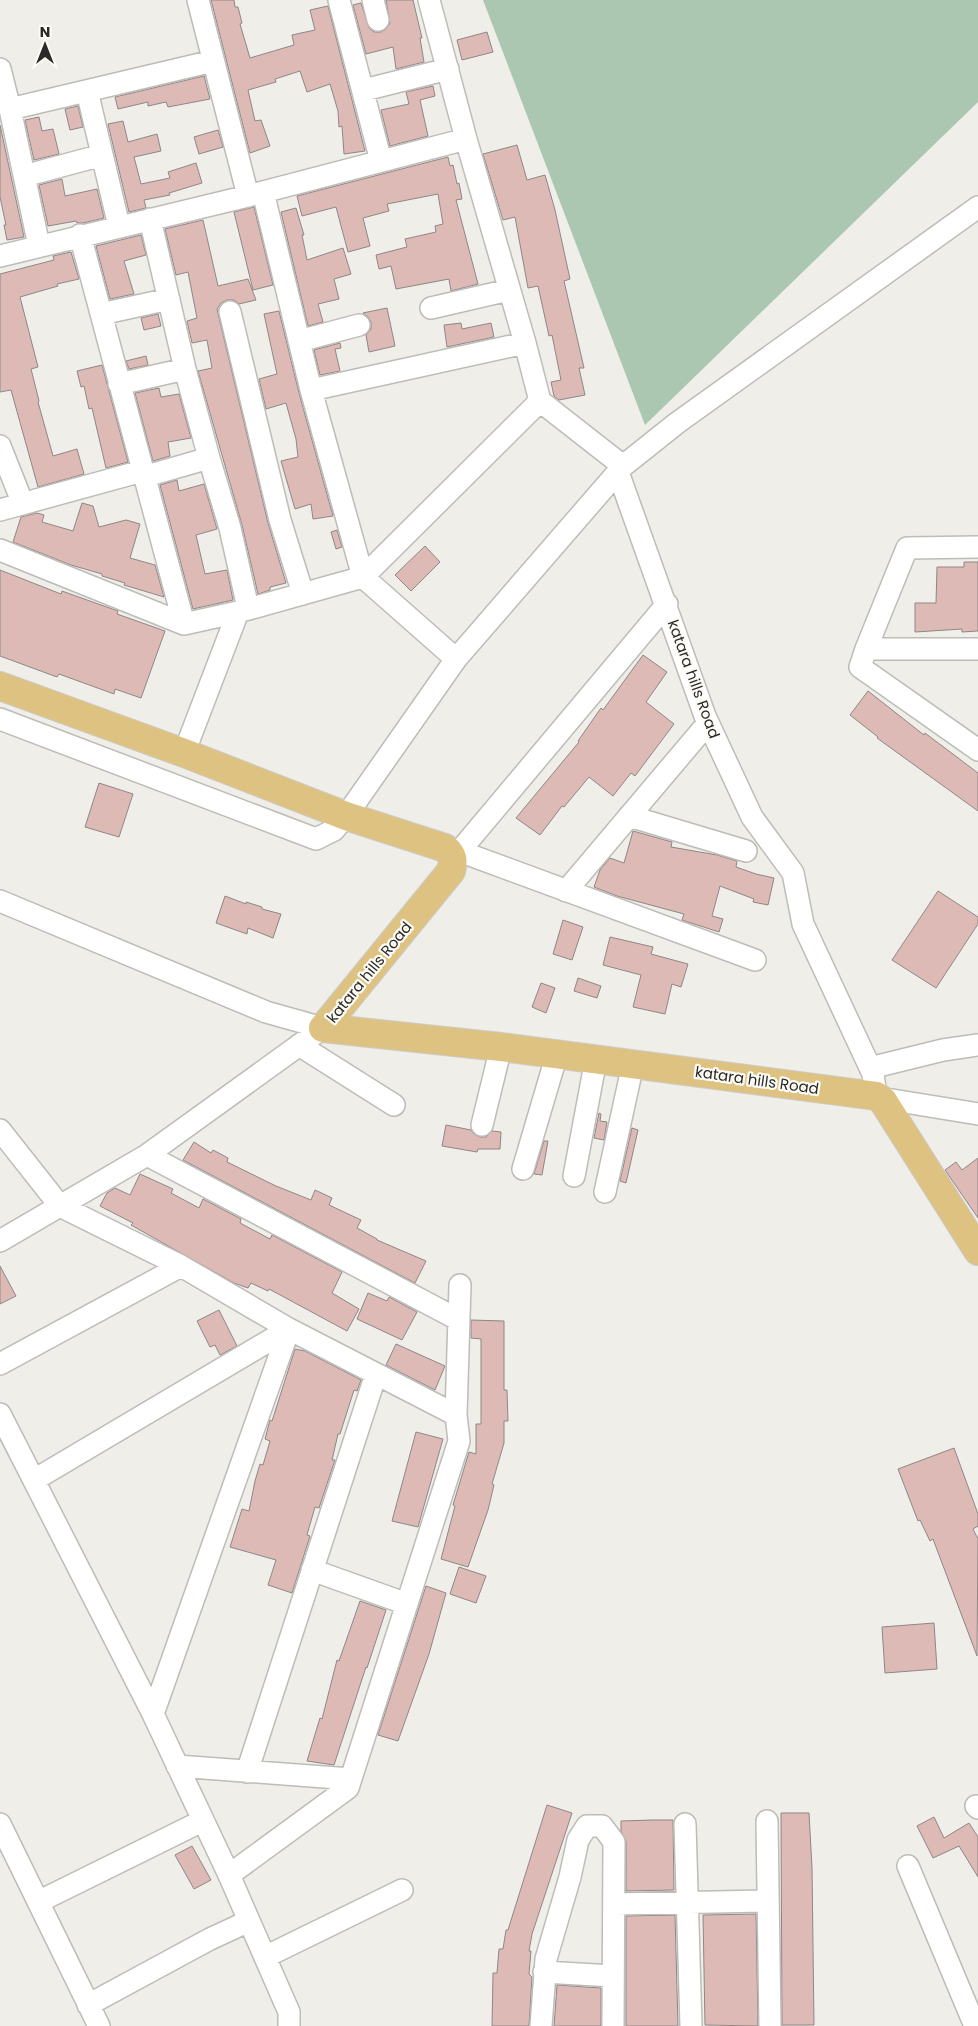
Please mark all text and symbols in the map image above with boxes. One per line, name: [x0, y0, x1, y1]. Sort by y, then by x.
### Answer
north arrow: [20, 20, 70, 70]
text: N: [40, 22, 50, 42]
street label: katara hills Road: [663, 617, 725, 741]
street label: katara hills Road: [322, 917, 416, 1027]
street label: katara hills Road: [694, 1061, 820, 1099]

